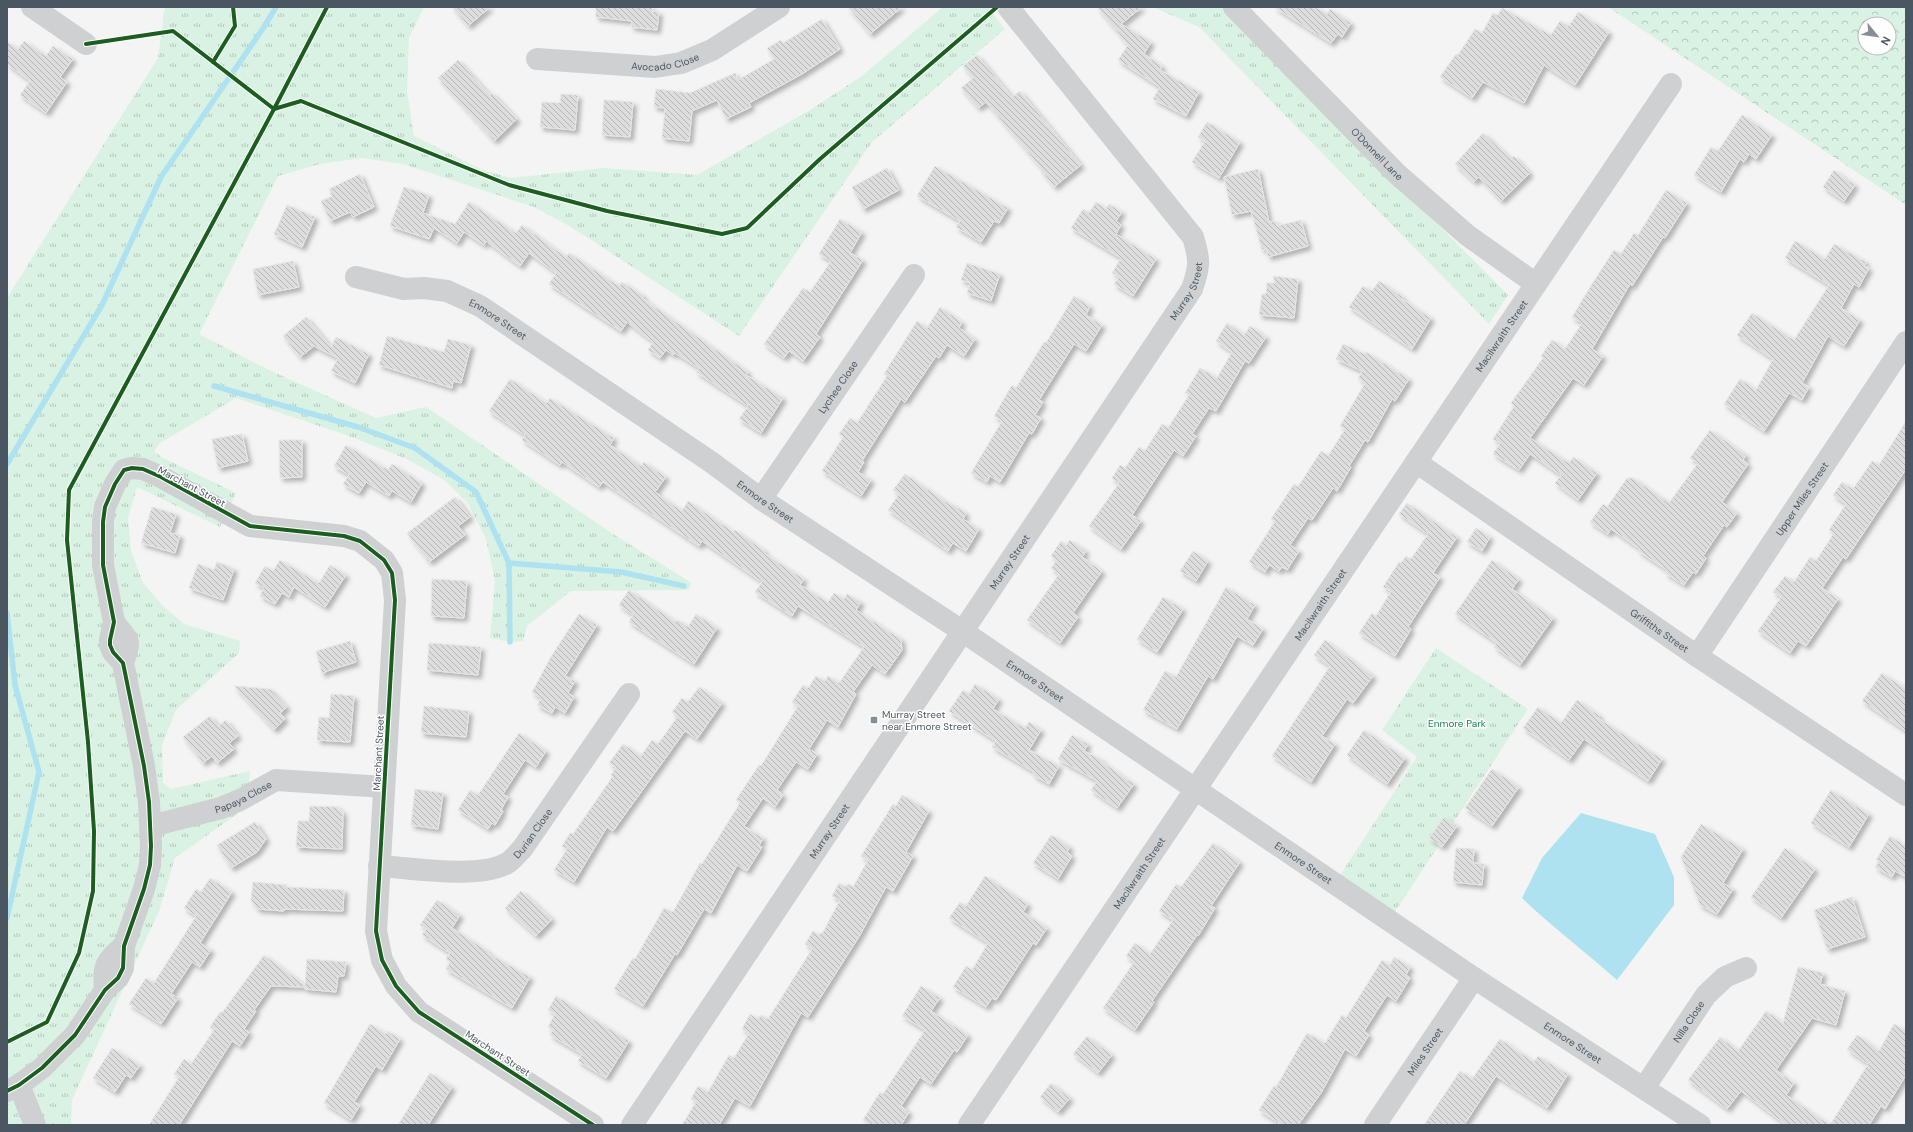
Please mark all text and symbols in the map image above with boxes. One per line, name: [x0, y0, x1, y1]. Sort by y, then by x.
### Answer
north arrow: [1857, 16, 1897, 56]
text: N: [1878, 34, 1894, 48]
street label: Avocado Close: [631, 50, 702, 74]
street label: O'Donnell Lane: [1348, 125, 1406, 183]
street label: Murray Street: [1167, 262, 1205, 323]
street label: Enmore Street: [467, 296, 529, 343]
street label: Macilwraith Street: [1473, 297, 1531, 375]
street label: Lychee Close: [815, 358, 861, 416]
street label: Upper Miles Street: [1773, 459, 1831, 538]
street label: Marchant Street: [156, 463, 228, 510]
street label: Enmore Street: [734, 477, 796, 526]
street label: Murray Street: [987, 532, 1033, 592]
street label: Macilwraith Street: [1292, 566, 1349, 643]
street label: Griffiths Street: [1627, 606, 1691, 655]
street label: Enmore Street: [1004, 657, 1066, 705]
place label: Murray Street near Enmore Street: [882, 708, 972, 733]
street label: Marchant Street: [370, 715, 387, 791]
marker: Murray Street near Enmore Street: [869, 715, 879, 725]
park label: Enmore Park: [1428, 717, 1486, 730]
street label: Papaya Close: [213, 778, 274, 816]
street label: Murray Street: [806, 801, 853, 861]
street label: Durian Close: [510, 806, 555, 861]
street label: Macilwraith Street: [1110, 835, 1168, 912]
street label: Enmore Street: [1272, 839, 1335, 887]
street label: Nilla Close: [1670, 998, 1708, 1045]
street label: Enmore Street: [1541, 1019, 1604, 1066]
street label: Miles Street: [1404, 1025, 1446, 1078]
street label: Marchant Street: [463, 1028, 533, 1079]

